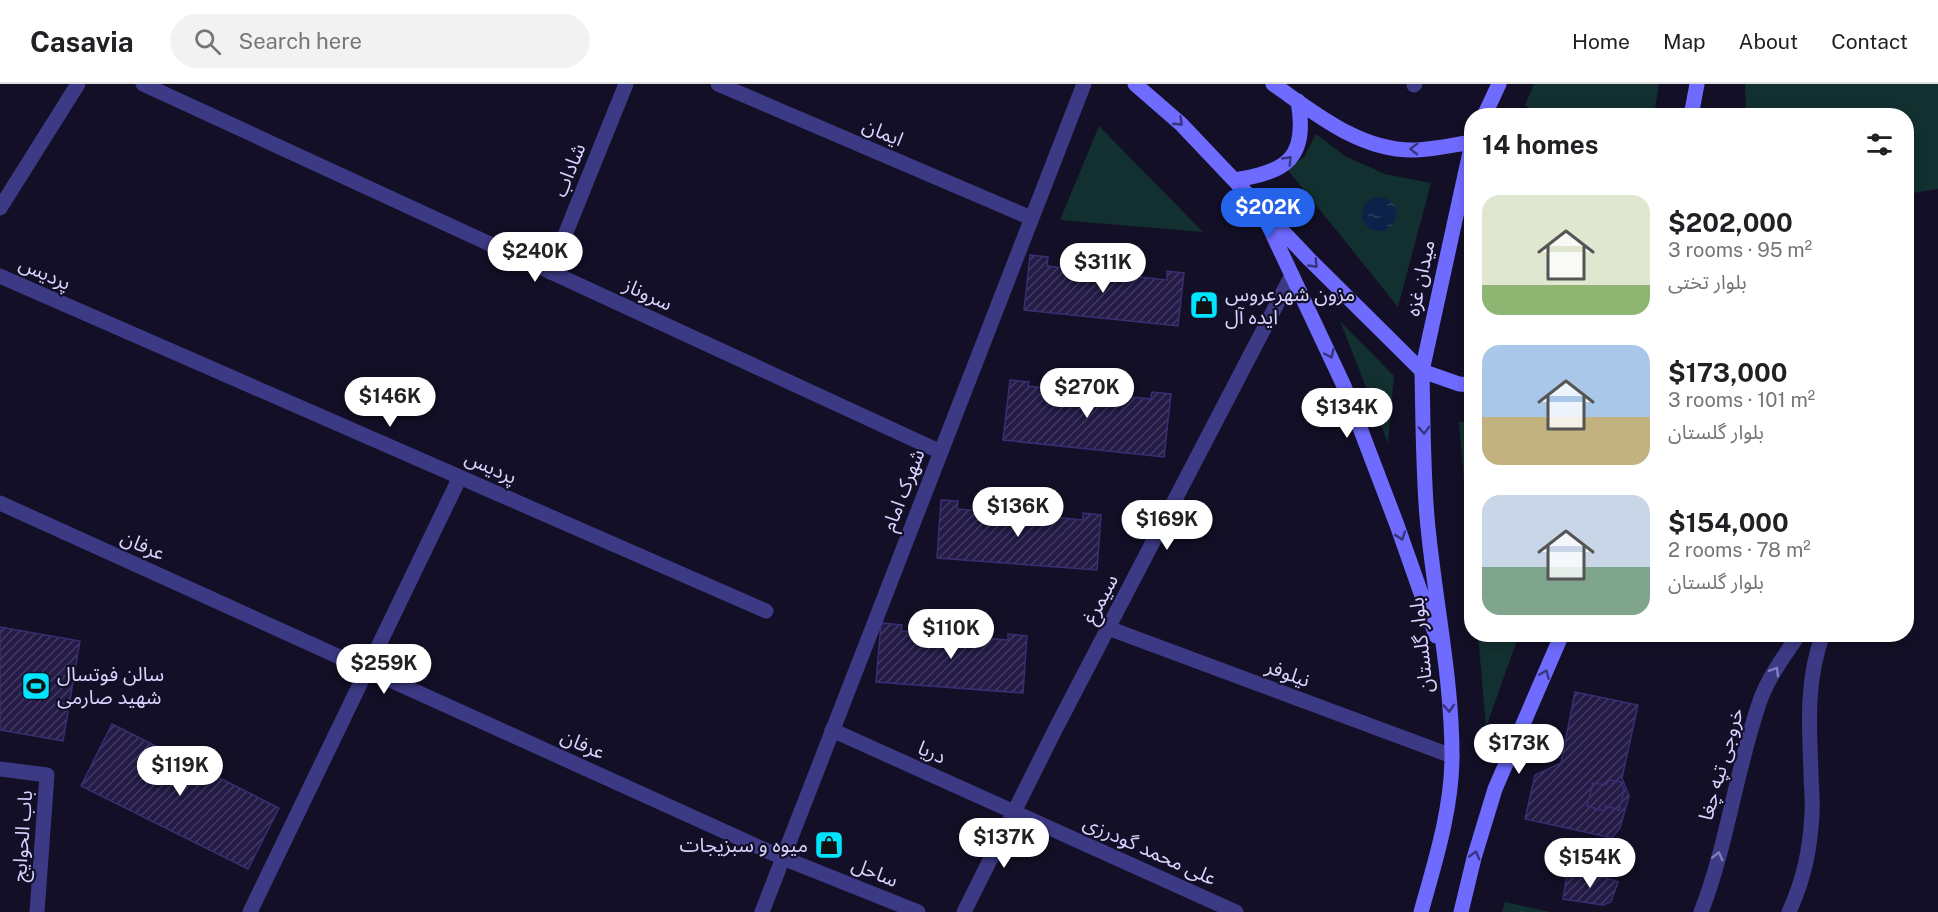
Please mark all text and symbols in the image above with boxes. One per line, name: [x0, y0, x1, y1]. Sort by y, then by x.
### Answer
search box: [170, 14, 590, 68]
text: Casavia: [30, 25, 134, 58]
icon: search: [191, 25, 224, 58]
text: Search here: [239, 28, 362, 54]
text: Home: [1572, 29, 1630, 54]
text: Map: [1663, 29, 1706, 54]
text: About: [1739, 29, 1798, 54]
text: Contact: [1831, 29, 1908, 54]
street label: ایمان: [859, 113, 907, 151]
one-way arrow: [1172, 115, 1183, 126]
icon: filters: [1863, 128, 1896, 161]
text: 14 homes: [1482, 129, 1598, 160]
street label: شاداب: [547, 140, 591, 200]
one-way arrow: [1409, 143, 1418, 155]
one-way arrow: [1281, 156, 1292, 167]
pin: $202K: [1226, 188, 1310, 239]
text: $202K: [1235, 195, 1301, 219]
text: $202,000: [1668, 207, 1793, 238]
icon: home: [1530, 219, 1602, 291]
pin: $240K: [493, 232, 577, 283]
street label: میدان غزه: [1400, 238, 1440, 318]
text: 3 rooms · 95 m²: [1668, 238, 1812, 262]
text: $240K: [502, 239, 568, 263]
pin: $311K: [1061, 243, 1145, 294]
text: $311K: [1074, 250, 1132, 274]
street label: پردیس: [15, 251, 75, 296]
one-way arrow: [1306, 256, 1317, 267]
text: بلوار تختی: [1668, 270, 1747, 294]
street label: سروناز: [619, 272, 676, 316]
place label: مزون شهرعروس ایده آل: [1225, 282, 1355, 329]
shop icon: مزون شهرعروس ایده آل: [1188, 289, 1220, 321]
one-way arrow: [1322, 348, 1334, 359]
text: $173,000: [1668, 357, 1787, 388]
pin: $270K: [1045, 368, 1129, 419]
icon: home: [1530, 369, 1602, 441]
text: $270K: [1054, 375, 1120, 399]
pin: $146K: [348, 377, 432, 428]
text: $146K: [359, 384, 421, 408]
pin: $134K: [1305, 388, 1389, 439]
text: 3 rooms · 101 m²: [1668, 388, 1815, 412]
text: $134K: [1316, 395, 1378, 419]
text: بلوار گلستان: [1668, 420, 1764, 444]
one-way arrow: [1417, 425, 1430, 434]
street label: پردیس: [461, 445, 521, 490]
street label: شهرک امام: [876, 446, 932, 536]
pin: $136K: [976, 487, 1060, 538]
text: $136K: [987, 494, 1049, 518]
pin: $169K: [1125, 500, 1209, 551]
text: $169K: [1136, 507, 1198, 531]
text: $154,000: [1668, 507, 1789, 538]
icon: home: [1530, 519, 1602, 591]
street label: عرفان: [117, 525, 169, 565]
one-way arrow: [1393, 530, 1406, 541]
text: 2 rooms · 78 m²: [1668, 538, 1811, 562]
street label: سیمرغ: [1077, 570, 1126, 629]
text: بلوار گلستان: [1668, 570, 1764, 594]
street label: بلوار گلستان: [1404, 596, 1438, 694]
pin: $110K: [909, 609, 993, 660]
text: $110K: [922, 616, 980, 640]
pin: $259K: [342, 644, 426, 695]
text: $259K: [350, 651, 418, 675]
street label: نیلوفر: [1262, 654, 1313, 692]
place label: سالن فوتسال شهید صارمی: [57, 662, 164, 709]
one-way arrow: [1768, 667, 1780, 677]
one-way arrow: [1538, 669, 1550, 680]
sports icon: سالن فوتسال شهید صارمی: [20, 670, 52, 702]
one-way arrow: [1442, 703, 1455, 712]
street label: خروجی تپه چغا: [1693, 705, 1750, 823]
street label: عرفان: [557, 724, 609, 764]
pin: $173K: [1477, 724, 1561, 775]
text: $173K: [1488, 731, 1550, 755]
street label: دریا: [914, 735, 950, 769]
pin: $119K: [138, 746, 222, 797]
text: $119K: [151, 753, 209, 777]
street label: باب الحوایج: [7, 789, 40, 883]
street label: علی محمد گودرزی: [1080, 810, 1220, 890]
pin: $137K: [962, 818, 1046, 869]
text: $137K: [973, 825, 1035, 849]
shop icon: میوه و سبزیجات: [813, 829, 845, 861]
place label: میوه و سبزیجات: [680, 833, 808, 857]
pin: $154K: [1548, 838, 1632, 889]
text: $154K: [1558, 845, 1622, 869]
one-way arrow: [1468, 850, 1480, 861]
street label: ساحل: [848, 852, 902, 892]
one-way arrow: [1711, 852, 1724, 862]

